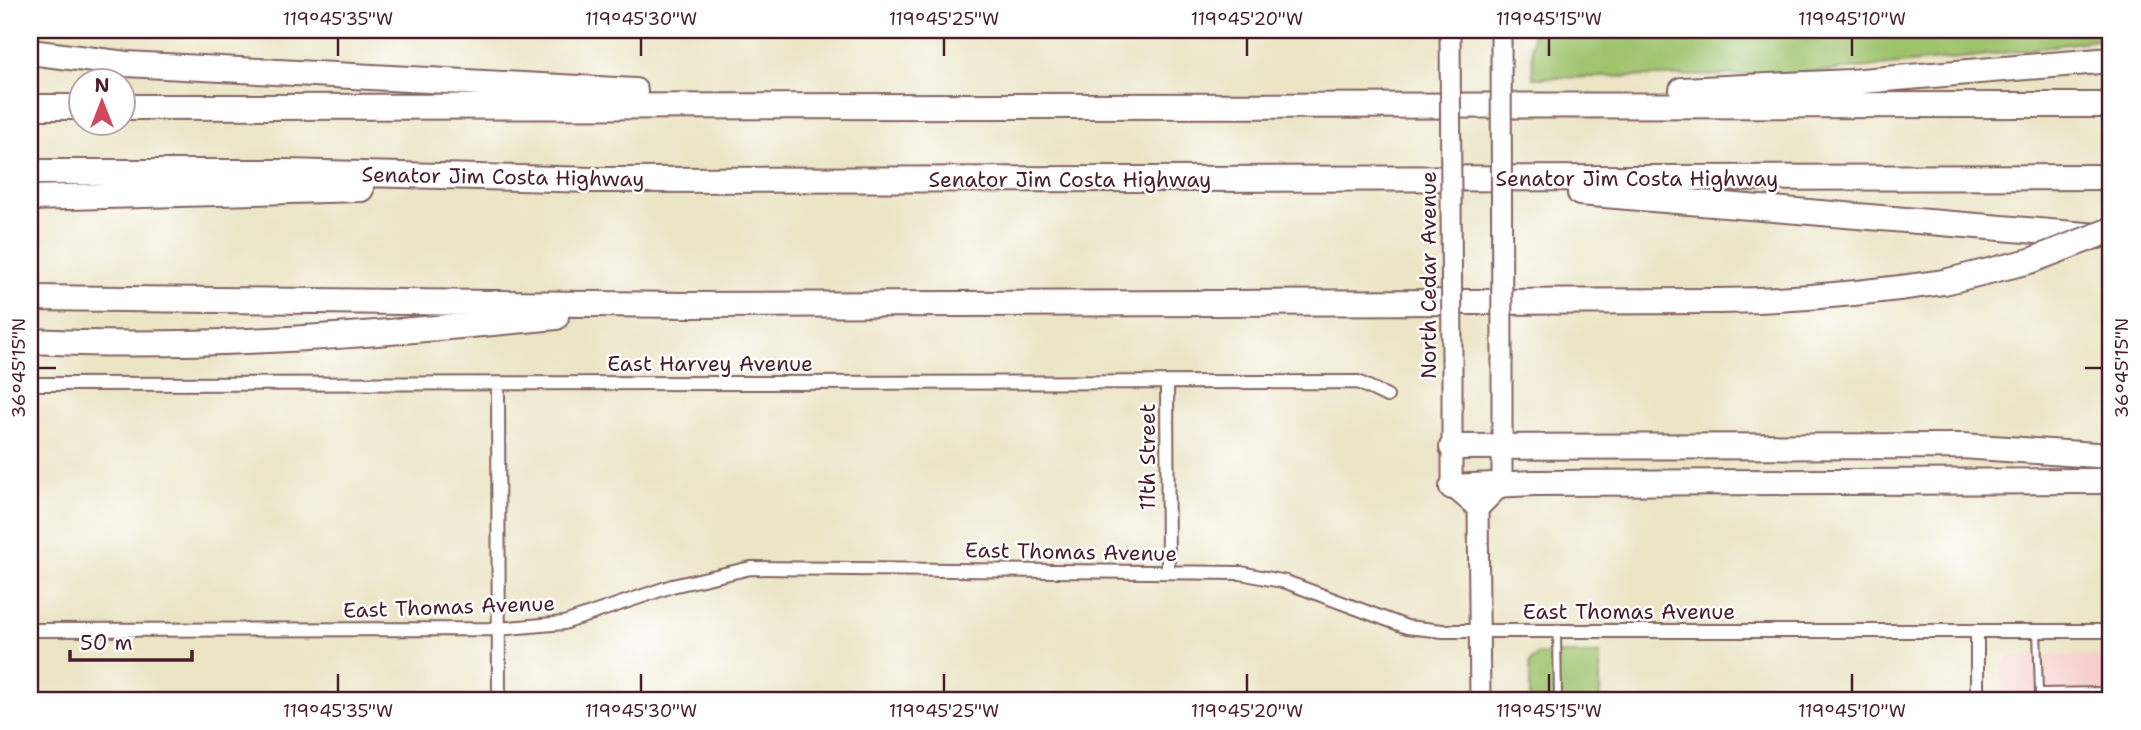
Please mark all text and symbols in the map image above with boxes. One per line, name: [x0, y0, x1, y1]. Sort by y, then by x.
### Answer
text: 119°45'35"W: [283, 7, 393, 31]
text: 119°45'30"W: [585, 7, 697, 31]
text: 119°45'25"W: [889, 7, 999, 31]
text: 119°45'20"W: [1191, 7, 1303, 31]
text: 119°45'15"W: [1496, 7, 1602, 31]
text: 119°45'10"W: [1798, 7, 1906, 31]
north arrow: [66, 66, 136, 136]
text: N: [94, 73, 110, 98]
street label: Senator Jim Costa Highway: [361, 161, 645, 193]
street label: Senator Jim Costa Highway: [1496, 165, 1778, 193]
street label: Senator Jim Costa Highway: [929, 166, 1211, 194]
street label: North Cedar Avenue: [1415, 171, 1443, 379]
text: 36°45'15"N: [7, 318, 31, 418]
text: 36°45'15"N: [2110, 318, 2134, 418]
street label: East Harvey Avenue: [607, 350, 813, 378]
street label: 11th Street: [1134, 403, 1162, 511]
street label: East Thomas Avenue: [965, 536, 1177, 568]
street label: East Thomas Avenue: [342, 589, 556, 625]
street label: East Thomas Avenue: [1523, 598, 1735, 626]
scale bar: [70, 618, 192, 662]
text: 50 m: [80, 629, 133, 657]
text: 119°45'35"W: [283, 699, 393, 723]
text: 119°45'30"W: [585, 699, 697, 723]
text: 119°45'25"W: [889, 699, 999, 723]
text: 119°45'20"W: [1191, 699, 1303, 723]
text: 119°45'15"W: [1496, 699, 1602, 723]
text: 119°45'10"W: [1798, 699, 1906, 723]

